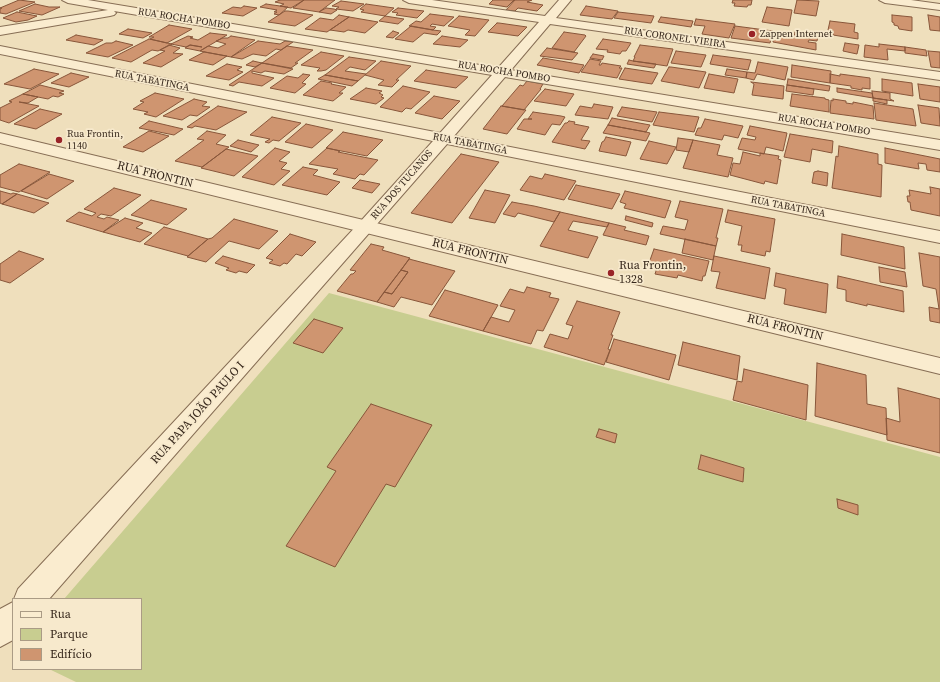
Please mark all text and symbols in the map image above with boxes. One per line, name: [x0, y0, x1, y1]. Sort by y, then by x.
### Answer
street label: RUA ROCHA POMBO: [137, 6, 231, 32]
street label: RUA CORONEL VIEIRA: [623, 25, 727, 51]
place label: Zappen Internet: [760, 28, 832, 40]
marker: Zappen Internet: [747, 29, 757, 39]
street label: RUA ROCHA POMBO: [457, 59, 551, 85]
street label: RUA TABATINGA: [114, 68, 190, 94]
street label: RUA ROCHA POMBO: [777, 112, 871, 138]
place label: Rua Frontin, 1140: [67, 128, 123, 152]
street label: RUA TABATINGA: [432, 131, 508, 157]
marker: Rua Frontin, 1140: [54, 135, 64, 145]
street label: RUA DOS TUCANOS: [368, 148, 436, 222]
street label: RUA FRONTIN: [115, 159, 195, 191]
street label: RUA TABATINGA: [750, 194, 826, 220]
street label: RUA FRONTIN: [430, 236, 510, 268]
place label: Rua Frontin, 1328: [619, 259, 686, 287]
marker: Rua Frontin, 1328: [606, 268, 616, 278]
street label: RUA FRONTIN: [745, 312, 825, 344]
street label: RUA PAPA JOÃO PAULO I: [148, 359, 248, 467]
legend: [12, 598, 142, 670]
text: Rua: [50, 606, 71, 622]
text: Parque: [50, 626, 88, 642]
text: Edifício: [50, 646, 92, 662]

